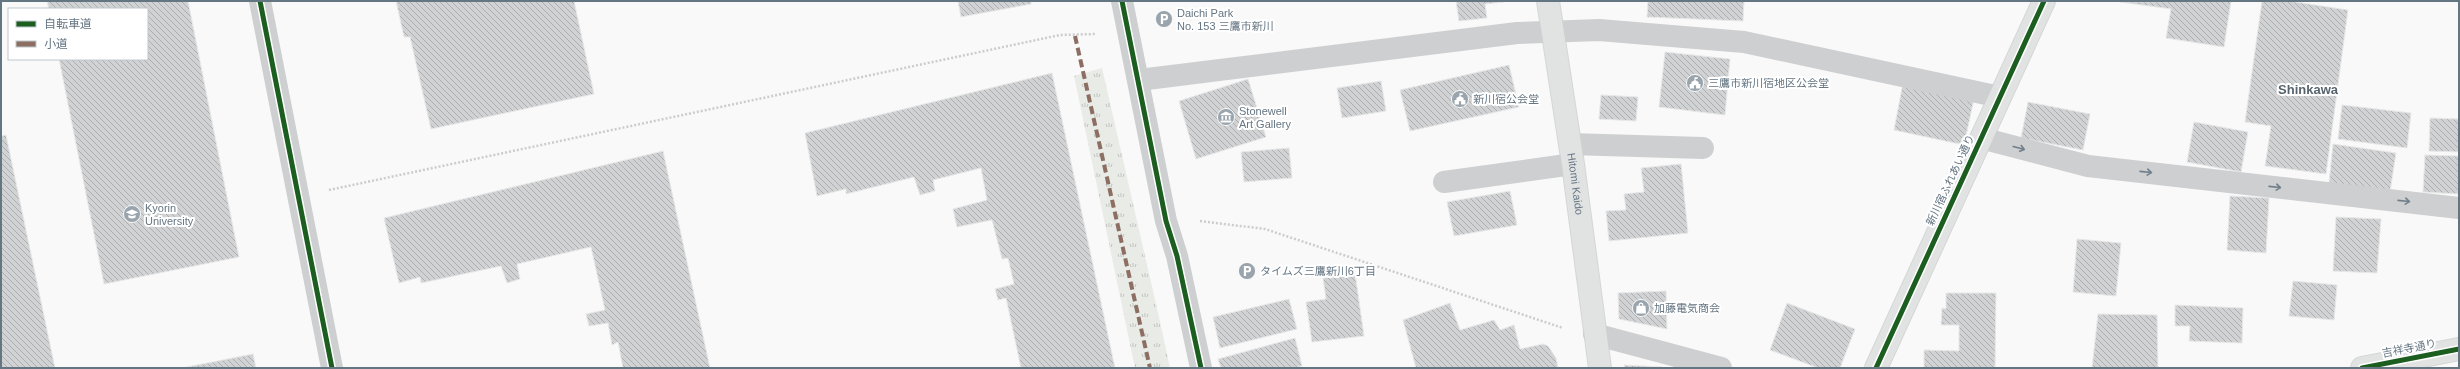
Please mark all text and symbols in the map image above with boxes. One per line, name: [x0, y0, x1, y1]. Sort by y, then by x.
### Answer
place label: Daichi Park No. 153 三鷹市新川: [1177, 7, 1274, 32]
legend: [8, 8, 148, 60]
parking icon: Daichi Park No. 153 三鷹市新川: [1154, 9, 1174, 29]
text: 自転車道: [44, 17, 92, 31]
text: 小道: [44, 37, 68, 51]
public building icon: 三鷹市新川宿地区公会堂: [1685, 73, 1705, 93]
place label: 三鷹市新川宿地区公会堂: [1708, 77, 1829, 89]
district label: Shinkawa: [2278, 82, 2339, 97]
public building icon: 新川宿公会堂: [1450, 89, 1470, 109]
place label: 新川宿公会堂: [1473, 93, 1539, 105]
place label: Stonewell Art Gallery: [1239, 105, 1291, 130]
museum icon: Stonewell Art Gallery: [1216, 107, 1236, 127]
street label: 新川宿ふれあい通り: [1924, 133, 1976, 227]
one-way arrow: [2012, 144, 2025, 152]
street label: Hitomi Kaido: [1565, 152, 1586, 216]
one-way arrow: [2139, 169, 2152, 176]
one-way arrow: [2268, 183, 2281, 191]
one-way arrow: [2397, 198, 2410, 205]
place label: Kyorin University: [145, 202, 194, 227]
school or university icon: Kyorin University: [122, 204, 142, 224]
parking icon: タイムズ三鷹新川6丁目: [1237, 261, 1257, 281]
place label: タイムズ三鷹新川6丁目: [1260, 265, 1376, 277]
shop icon: 加藤電気商会: [1631, 298, 1651, 318]
place label: 加藤電気商会: [1654, 302, 1720, 314]
street label: 吉祥寺通り: [2381, 337, 2437, 359]

